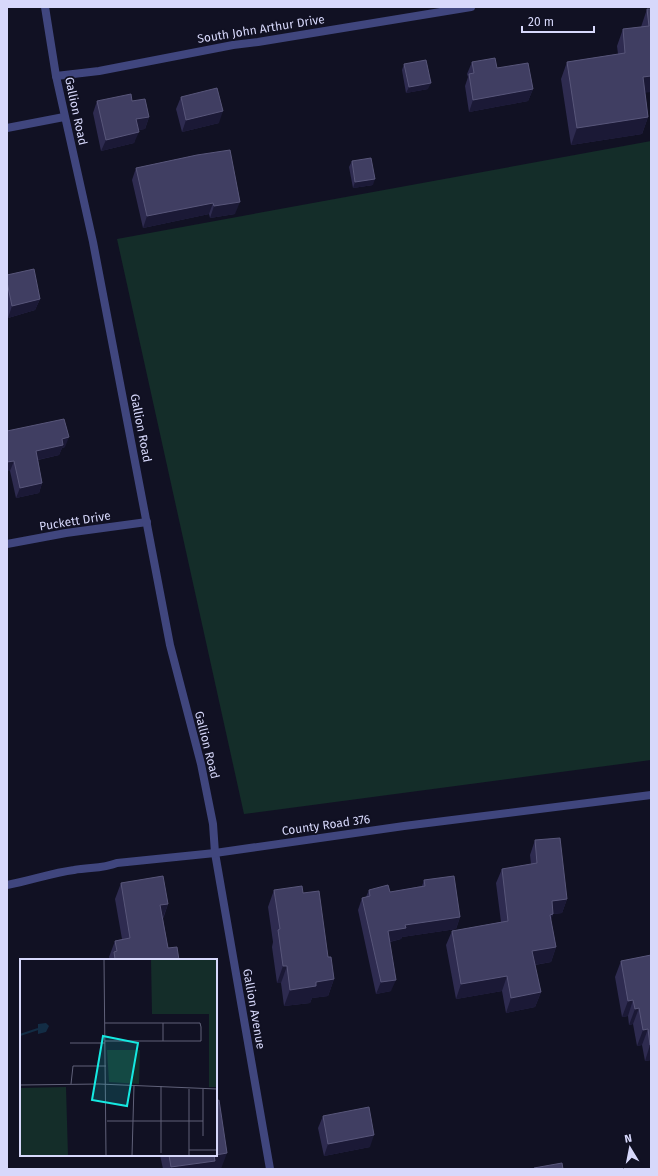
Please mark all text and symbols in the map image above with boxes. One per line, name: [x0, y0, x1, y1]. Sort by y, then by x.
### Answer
scale bar: [522, 8, 594, 34]
street label: South John Arthur Drive: [196, 12, 326, 46]
text: 20 m: [528, 15, 554, 29]
street label: Gallion Road: [62, 76, 90, 146]
street label: Gallion Road: [128, 393, 154, 463]
street label: Puckett Drive: [38, 508, 112, 534]
street label: Gallion Road: [192, 710, 222, 780]
street label: County Road 376: [281, 812, 371, 838]
inset map: [20, 959, 217, 1156]
street label: Gallion Avenue: [240, 968, 268, 1050]
north arrow: [610, 1128, 650, 1168]
text: N: [624, 1132, 633, 1146]

